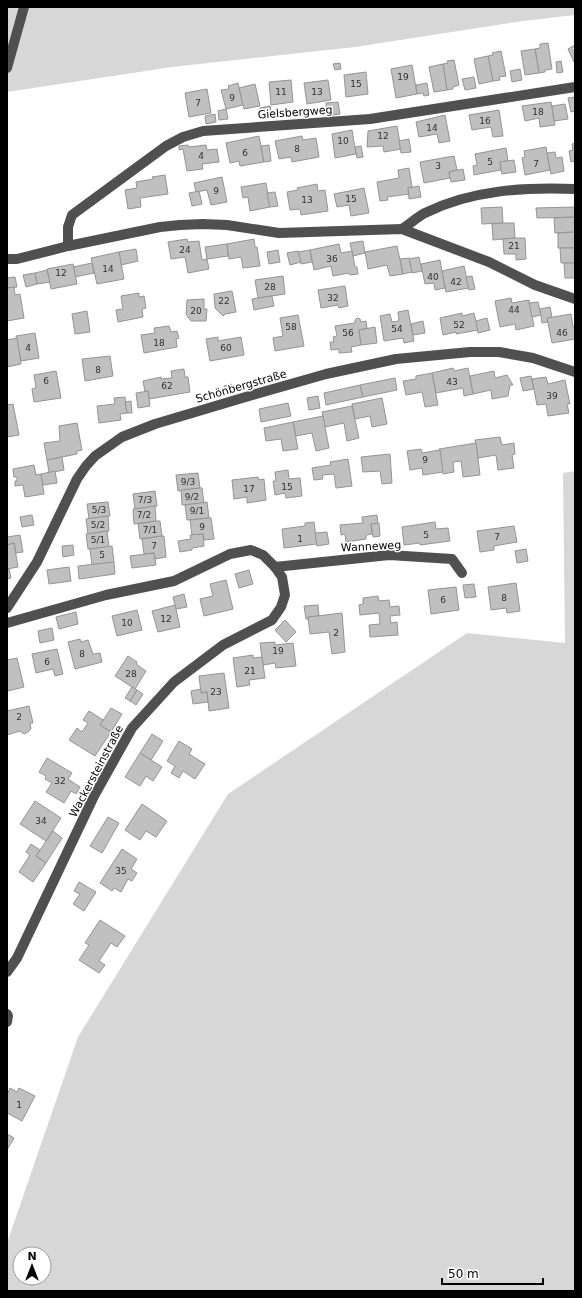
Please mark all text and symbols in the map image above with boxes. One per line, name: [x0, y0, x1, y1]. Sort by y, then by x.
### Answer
house number: 19: [397, 72, 409, 82]
house number: 15: [350, 79, 362, 89]
house number: 11: [275, 87, 287, 97]
house number: 13: [311, 87, 323, 97]
house number: 9: [229, 93, 235, 103]
house number: 7: [195, 98, 201, 108]
street label: Gielsbergweg: [257, 103, 333, 122]
house number: 18: [532, 107, 544, 117]
house number: 16: [479, 116, 491, 126]
house number: 14: [426, 123, 438, 133]
house number: 12: [377, 131, 389, 141]
house number: 10: [337, 136, 349, 146]
house number: 8: [294, 144, 300, 154]
house number: 6: [242, 148, 248, 158]
house number: 4: [198, 151, 204, 161]
house number: 5: [487, 157, 493, 167]
house number: 7: [533, 159, 539, 169]
house number: 3: [435, 161, 441, 171]
house number: 9: [213, 186, 219, 196]
house number: 15: [345, 194, 357, 204]
house number: 13: [301, 195, 313, 205]
house number: 21: [508, 241, 520, 251]
house number: 24: [179, 245, 191, 255]
house number: 36: [326, 254, 338, 264]
house number: 14: [102, 264, 114, 274]
house number: 12: [55, 268, 67, 278]
house number: 40: [427, 272, 439, 282]
house number: 42: [450, 277, 462, 287]
house number: 28: [264, 282, 276, 292]
house number: 32: [327, 293, 339, 303]
house number: 22: [218, 296, 230, 306]
house number: 44: [508, 305, 520, 315]
house number: 20: [190, 306, 202, 316]
house number: 52: [453, 320, 465, 330]
house number: 58: [285, 322, 297, 332]
house number: 54: [391, 324, 403, 334]
house number: 56: [342, 328, 354, 338]
house number: 46: [556, 328, 568, 338]
house number: 18: [153, 338, 165, 348]
house number: 4: [25, 343, 31, 353]
house number: 60: [220, 343, 232, 353]
house number: 8: [95, 365, 101, 375]
street label: Schönbergstraße: [194, 367, 288, 406]
house number: 6: [43, 376, 49, 386]
house number: 43: [446, 377, 458, 387]
house number: 62: [161, 381, 173, 391]
house number: 39: [546, 391, 558, 401]
house number: 9: [422, 455, 428, 465]
house number: 9/3: [181, 477, 195, 487]
house number: 15: [281, 482, 293, 492]
house number: 17: [243, 484, 255, 494]
house number: 9/2: [185, 492, 199, 502]
house number: 7/3: [138, 495, 152, 505]
house number: 5/3: [92, 505, 106, 515]
house number: 9/1: [190, 506, 204, 516]
house number: 7/2: [137, 510, 151, 520]
house number: 5/2: [91, 520, 105, 530]
house number: 9: [199, 522, 205, 532]
house number: 7/1: [143, 525, 157, 535]
house number: 5: [423, 530, 429, 540]
house number: 7: [494, 532, 500, 542]
house number: 1: [297, 534, 303, 544]
house number: 5/1: [91, 535, 105, 545]
street label: Wanneweg: [341, 538, 402, 555]
house number: 7: [151, 541, 157, 551]
house number: 5: [99, 550, 105, 560]
house number: 8: [501, 593, 507, 603]
house number: 6: [440, 595, 446, 605]
house number: 12: [160, 614, 172, 624]
house number: 10: [121, 618, 133, 628]
house number: 2: [333, 628, 339, 638]
house number: 19: [272, 646, 284, 656]
house number: 8: [79, 649, 85, 659]
house number: 6: [44, 657, 50, 667]
house number: 21: [244, 666, 256, 676]
house number: 28: [125, 669, 137, 679]
house number: 23: [210, 687, 222, 697]
house number: 2: [16, 712, 22, 722]
street label: Wackersteinstraße: [67, 723, 126, 819]
house number: 32: [54, 776, 66, 786]
house number: 34: [35, 816, 47, 826]
house number: 35: [115, 866, 127, 876]
house number: 1: [16, 1100, 22, 1110]
north arrow: [12, 1246, 52, 1286]
text: N: [27, 1250, 37, 1263]
scale bar: [442, 1260, 543, 1286]
text: 50 m: [448, 1267, 479, 1281]

